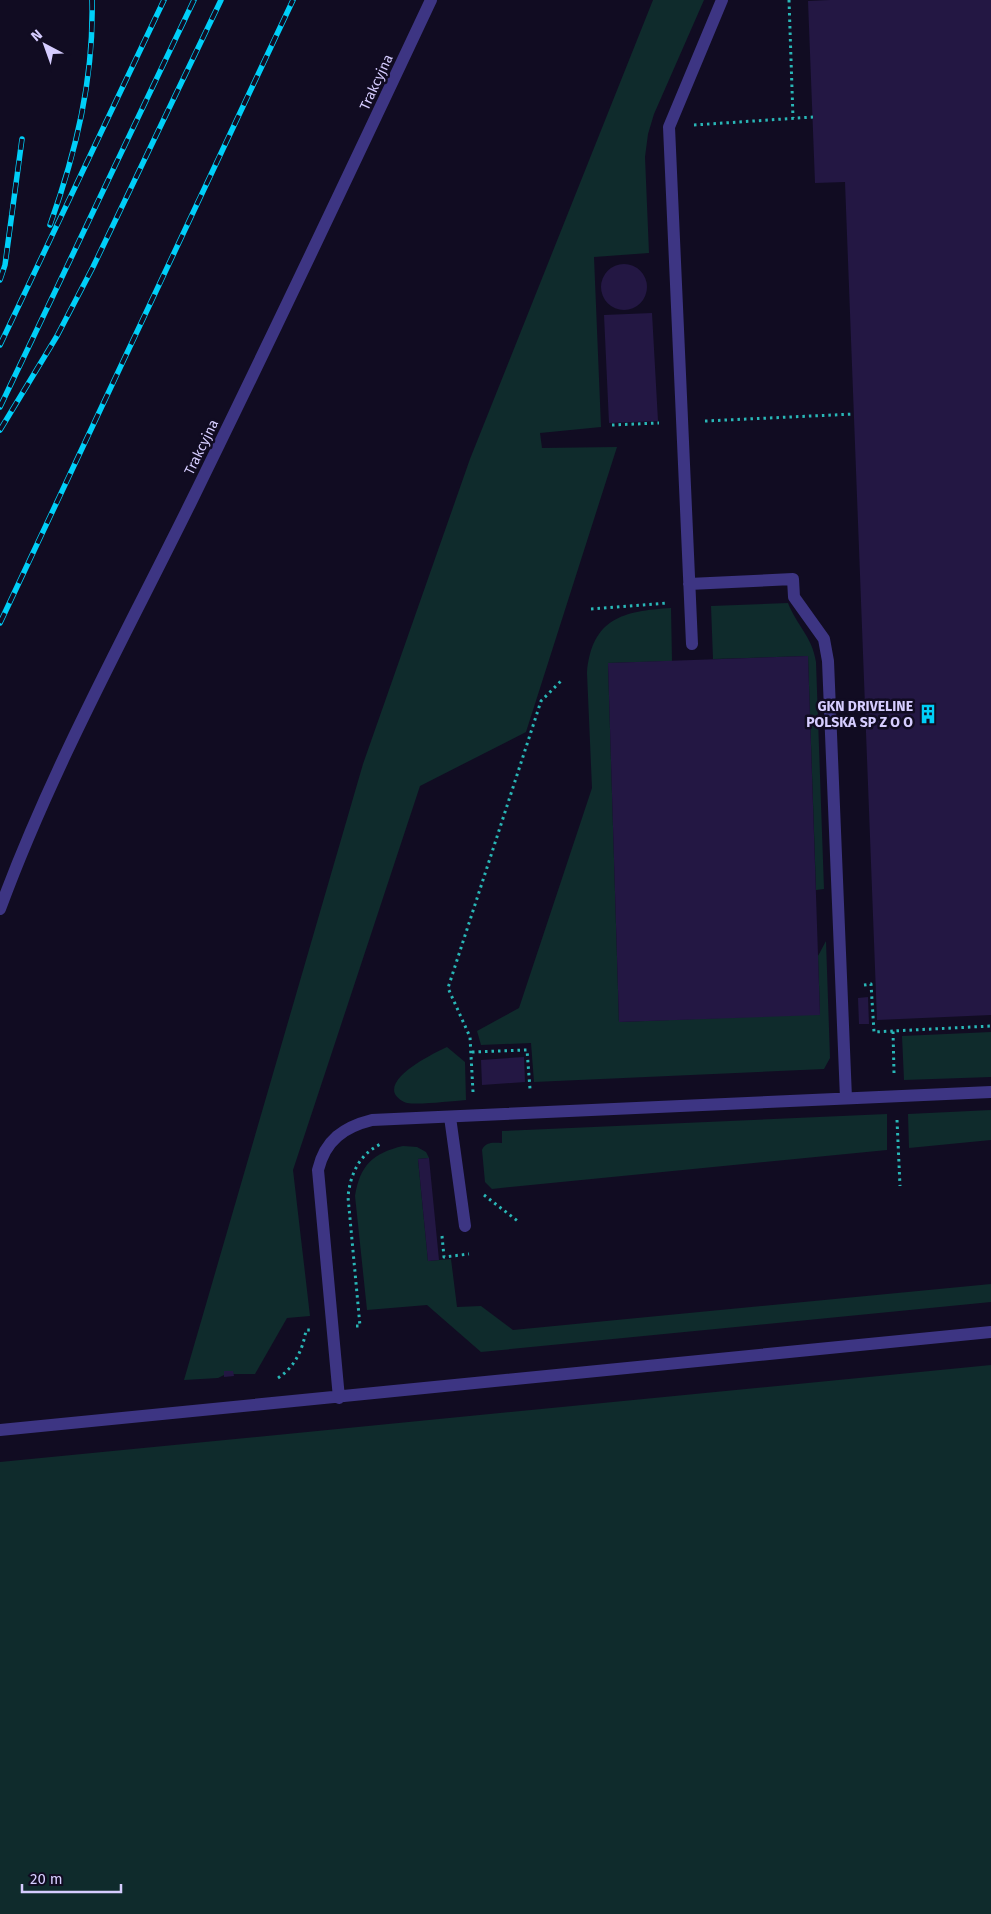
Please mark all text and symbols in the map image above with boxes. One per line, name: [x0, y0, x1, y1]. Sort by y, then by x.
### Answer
north arrow: [20, 20, 70, 70]
text: N: [28, 26, 46, 45]
street label: Trakcyjna: [356, 52, 397, 113]
street label: Trakcyjna: [181, 417, 222, 478]
place label: GKN DRIVELINE POLSKA SP Z O O: [806, 698, 913, 731]
building icon: GKN DRIVELINE POLSKA SP Z O O: [917, 703, 939, 725]
scale bar: [22, 1862, 121, 1894]
text: 20 m: [30, 1870, 63, 1888]

